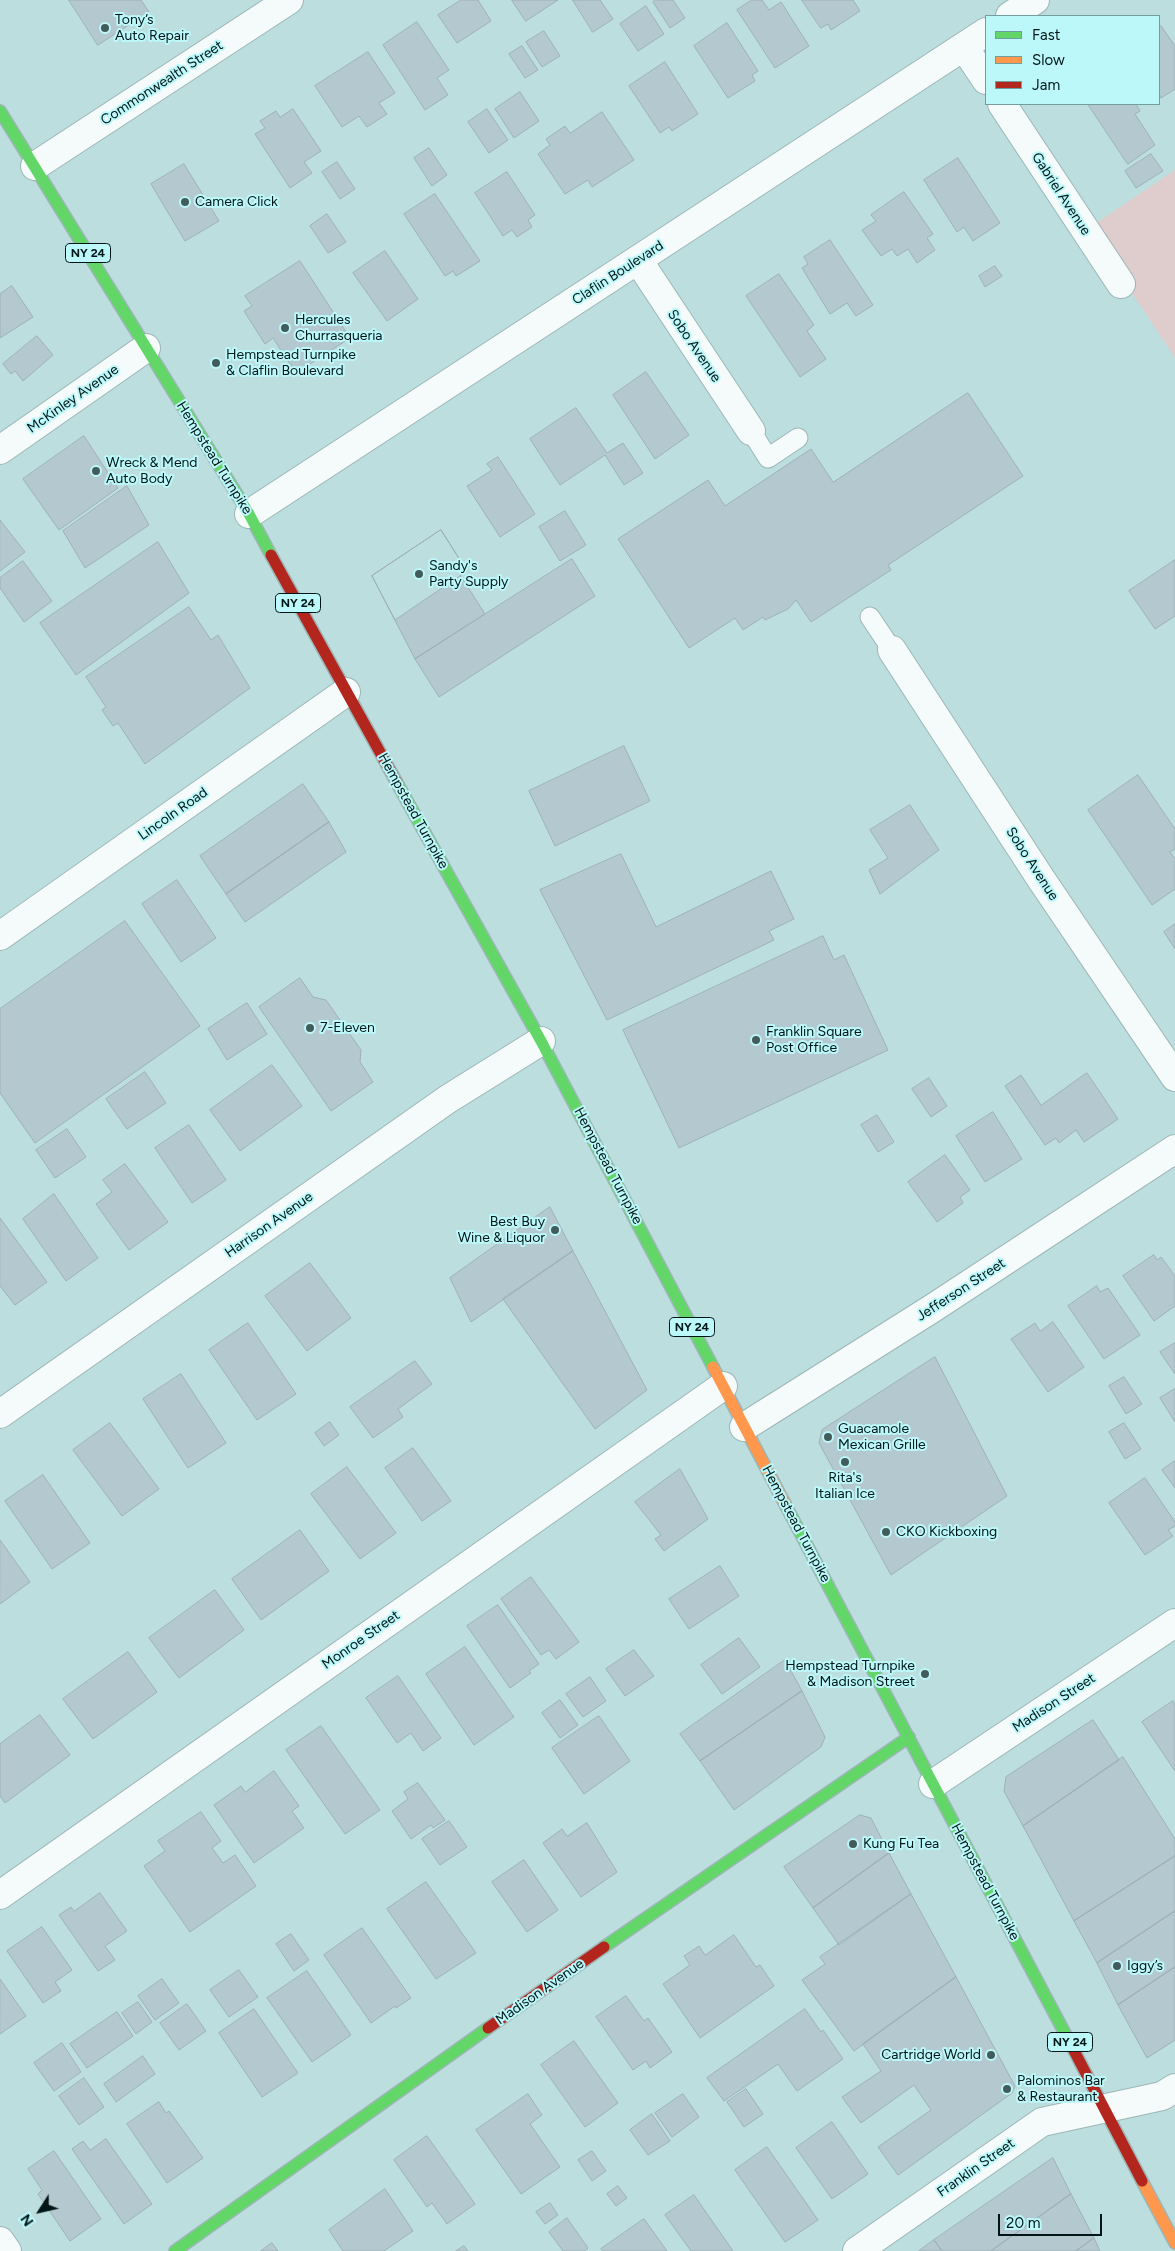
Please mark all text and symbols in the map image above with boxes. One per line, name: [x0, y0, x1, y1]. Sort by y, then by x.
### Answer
place label: Tony’s Auto Repair: [115, 12, 189, 44]
legend: [985, 15, 1160, 105]
marker: Tony’s Auto Repair: [99, 22, 111, 34]
text: Fast: [1032, 26, 1060, 44]
street label: Commonwealth Street: [98, 37, 226, 129]
text: Slow: [1032, 51, 1065, 69]
text: Jam: [1032, 76, 1060, 94]
street label: Gabriel Avenue: [1028, 149, 1094, 239]
place label: Camera Click: [195, 194, 278, 210]
marker: Camera Click: [179, 196, 191, 208]
street label: Claflin Boulevard: [569, 237, 667, 309]
road number: NY 24: [66, 244, 110, 262]
street label: Sobo Avenue: [664, 307, 724, 385]
place label: Hercules Churrasqueria: [295, 312, 383, 344]
marker: Hercules Churrasqueria: [279, 322, 291, 334]
place label: Hempstead Turnpike & Claflin Boulevard: [226, 347, 356, 380]
marker: Hempstead Turnpike & Claflin Boulevard: [210, 357, 222, 369]
street label: McKinley Avenue: [24, 361, 122, 437]
street label: Hempstead Turnpike: [172, 399, 256, 517]
place label: Wreck & Mend Auto Body: [106, 455, 198, 488]
marker: Wreck & Mend Auto Body: [90, 465, 102, 477]
place label: Sandy's Party Supply: [429, 558, 508, 590]
marker: Sandy's Party Supply: [413, 568, 425, 580]
road number: NY 24: [276, 594, 320, 612]
street label: Hempstead Turnpike: [374, 750, 452, 872]
street label: Lincoln Road: [135, 784, 211, 844]
street label: Sobo Avenue: [1002, 824, 1062, 904]
place label: 7-Eleven: [320, 1020, 375, 1036]
marker: 7-Eleven: [304, 1022, 316, 1034]
place label: Franklin Square Post Office: [766, 1024, 862, 1056]
marker: Franklin Square Post Office: [750, 1034, 762, 1046]
street label: Hempstead Turnpike: [570, 1105, 646, 1227]
street label: Harrison Avenue: [222, 1188, 316, 1262]
place label: Best Buy Wine & Liquor: [458, 1214, 545, 1246]
marker: Best Buy Wine & Liquor: [549, 1224, 561, 1236]
street label: Jefferson Street: [913, 1255, 1009, 1325]
road number: NY 24: [670, 1318, 714, 1336]
place label: Guacamole Mexican Grille: [838, 1421, 926, 1454]
marker: Guacamole Mexican Grille: [822, 1431, 834, 1443]
marker: Rita's Italian Ice: [839, 1456, 851, 1468]
street label: Hempstead Turnpike: [758, 1463, 834, 1585]
place label: Rita's Italian Ice: [815, 1470, 875, 1502]
place label: CKO Kickboxing: [896, 1524, 997, 1540]
marker: CKO Kickboxing: [880, 1526, 892, 1538]
street label: Monroe Street: [319, 1607, 403, 1673]
place label: Hempstead Turnpike & Madison Street: [785, 1658, 915, 1690]
marker: Hempstead Turnpike & Madison Street: [919, 1668, 931, 1680]
street label: Madison Street: [1009, 1670, 1099, 1736]
street label: Hempstead Turnpike: [947, 1821, 1023, 1943]
place label: Kung Fu Tea: [863, 1836, 939, 1852]
marker: Kung Fu Tea: [847, 1838, 859, 1850]
street label: Madison Avenue: [493, 1955, 587, 2029]
place label: Iggy’s: [1127, 1958, 1163, 1974]
marker: Iggy’s: [1111, 1960, 1123, 1972]
road number: NY 24: [1048, 2032, 1092, 2052]
place label: Cartridge World: [881, 2047, 981, 2063]
marker: Cartridge World: [985, 2049, 997, 2061]
place label: Palominos Bar & Restaurant: [1017, 2073, 1105, 2106]
marker: Palominos Bar & Restaurant: [1001, 2083, 1013, 2095]
street label: Franklin Street: [934, 2135, 1018, 2201]
north arrow: [15, 2186, 65, 2236]
scale bar: [1000, 2204, 1104, 2236]
text: N: [17, 2211, 37, 2229]
text: 20 m: [1006, 2214, 1040, 2232]

